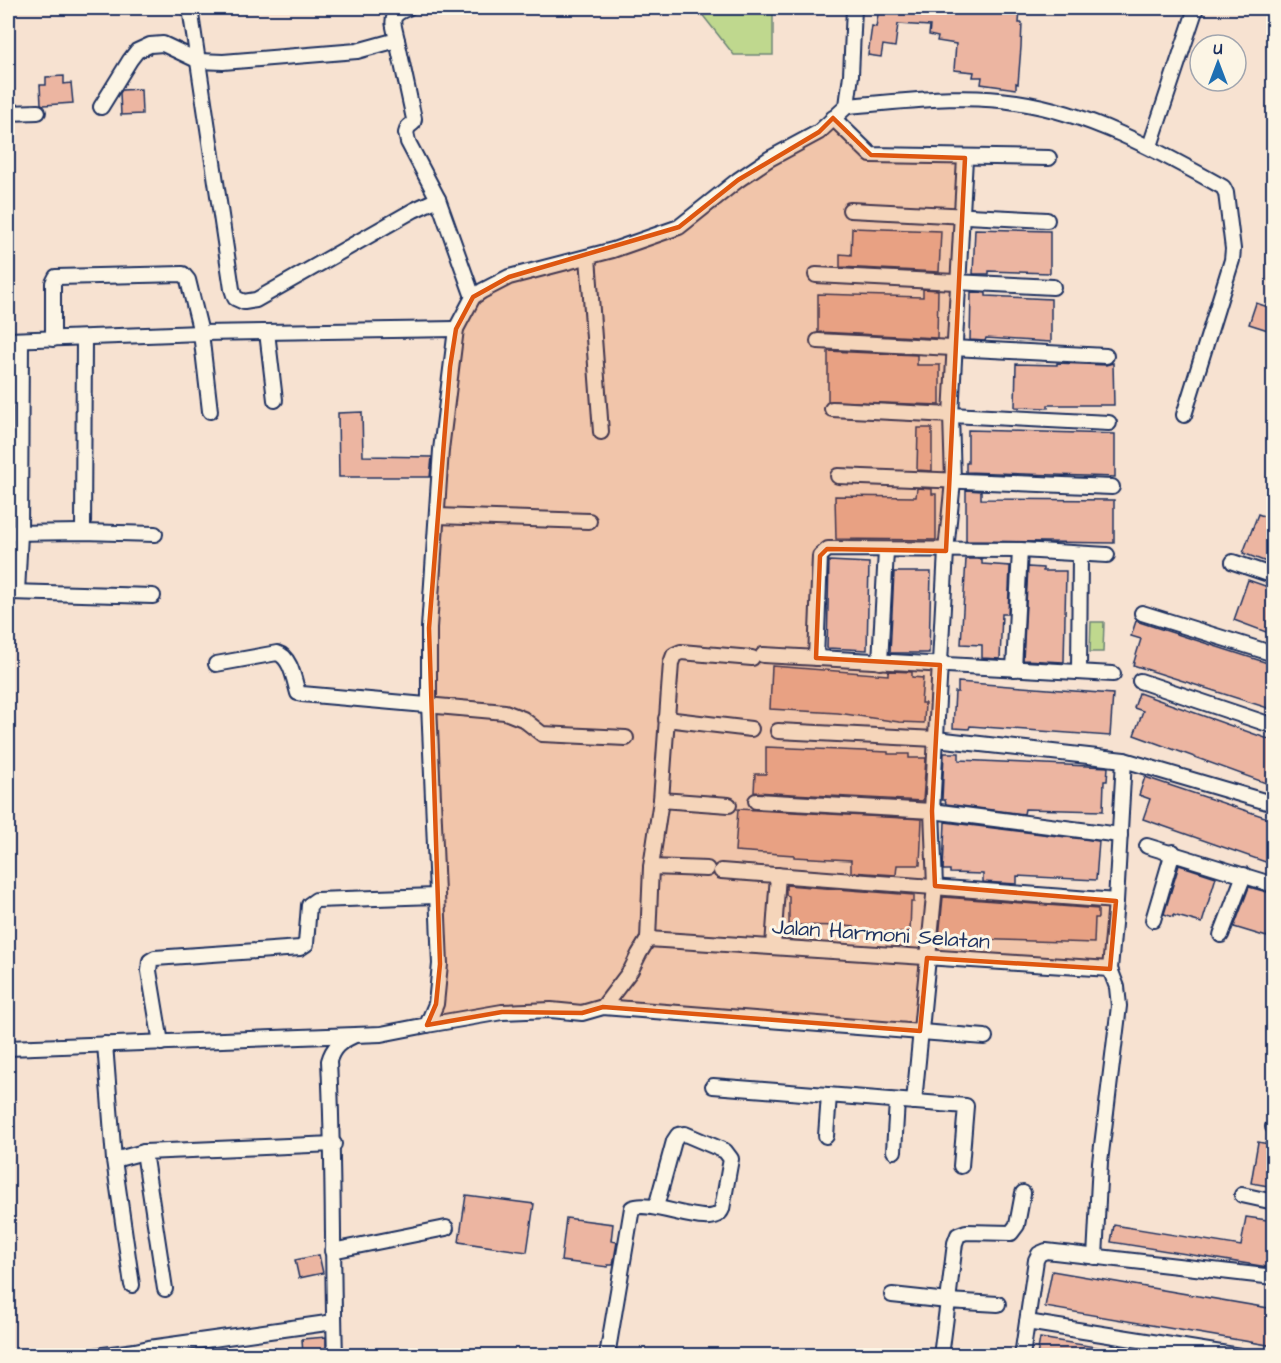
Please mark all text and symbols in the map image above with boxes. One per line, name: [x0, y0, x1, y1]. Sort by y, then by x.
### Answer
north arrow: [1188, 33, 1248, 93]
text: U: [1214, 38, 1223, 60]
street label: Jalan Harmoni Selatan: [771, 911, 991, 958]

